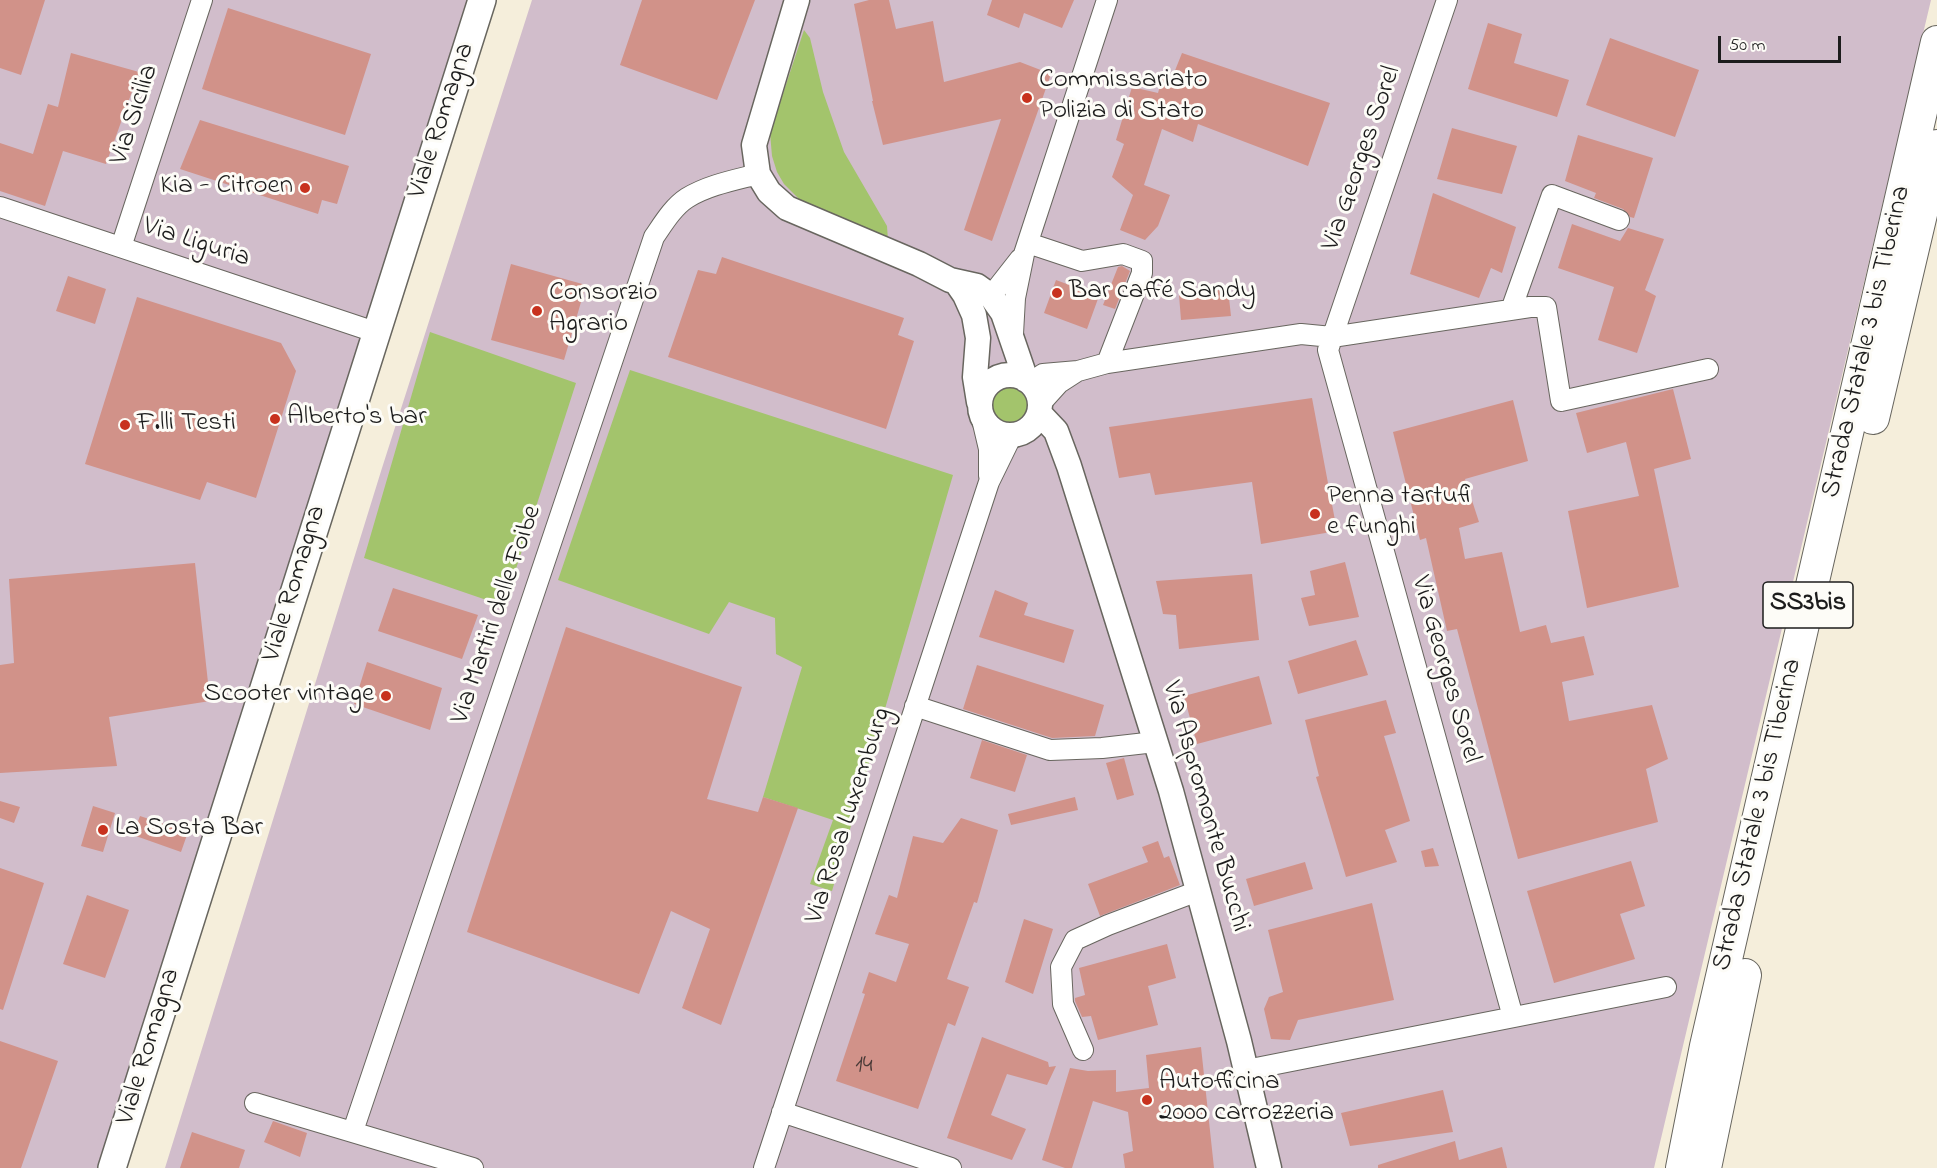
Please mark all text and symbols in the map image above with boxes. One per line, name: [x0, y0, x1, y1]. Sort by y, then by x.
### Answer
scale bar: [1721, 24, 1844, 62]
text: 50 m: [1729, 33, 1766, 59]
street label: Viale Romagna: [403, 39, 483, 203]
street label: Via Sicilia: [105, 61, 167, 169]
street label: Via Georges Sorel: [1316, 63, 1410, 255]
place label: Commissariato Polizia di Stato: [1039, 66, 1208, 129]
marker: Commissariato Polizia di Stato: [1020, 91, 1034, 105]
place label: Kia - Citroen: [160, 172, 293, 204]
marker: Kia - Citroen: [298, 181, 312, 195]
street label: Strada Statale 3 bis Tiberina: [1816, 183, 1920, 501]
street label: Via Liguria: [138, 212, 254, 276]
place label: Bar caffé Sandy: [1069, 277, 1255, 309]
place label: Consorzio Agrario: [549, 279, 658, 342]
marker: Bar caffé Sandy: [1050, 286, 1064, 300]
marker: Consorzio Agrario: [530, 304, 544, 318]
place label: Alberto's bar: [287, 403, 427, 435]
place label: F.lli Testi: [137, 409, 236, 441]
marker: Alberto's bar: [268, 412, 282, 426]
marker: F.lli Testi: [118, 418, 132, 432]
place label: Penna tartufi e funghi: [1327, 482, 1475, 545]
street label: Via Martiri delle Foibe: [445, 501, 551, 729]
street label: Viale Romagna: [257, 502, 335, 666]
marker: Penna tartufi e funghi: [1308, 507, 1322, 521]
street label: Via Georges Sorel: [1402, 573, 1486, 767]
road number: SS3bis: [1763, 582, 1853, 628]
street label: Strada Statale 3 bis Tiberina: [1707, 656, 1811, 974]
street label: Via Aspromonte Bucchi: [1153, 678, 1255, 936]
place label: Scooter vintage: [204, 680, 374, 712]
marker: Scooter vintage: [379, 689, 393, 703]
street label: Via Rosa Luxemburg: [800, 704, 900, 928]
place label: La Sosta Bar: [115, 814, 263, 846]
marker: La Sosta Bar: [96, 823, 110, 837]
street label: Viale Romagna: [111, 965, 189, 1129]
house number: 14: [855, 1053, 873, 1081]
place label: Autofficina 2000 carrozzeria: [1159, 1068, 1334, 1131]
marker: Autofficina 2000 carrozzeria: [1140, 1093, 1154, 1107]

